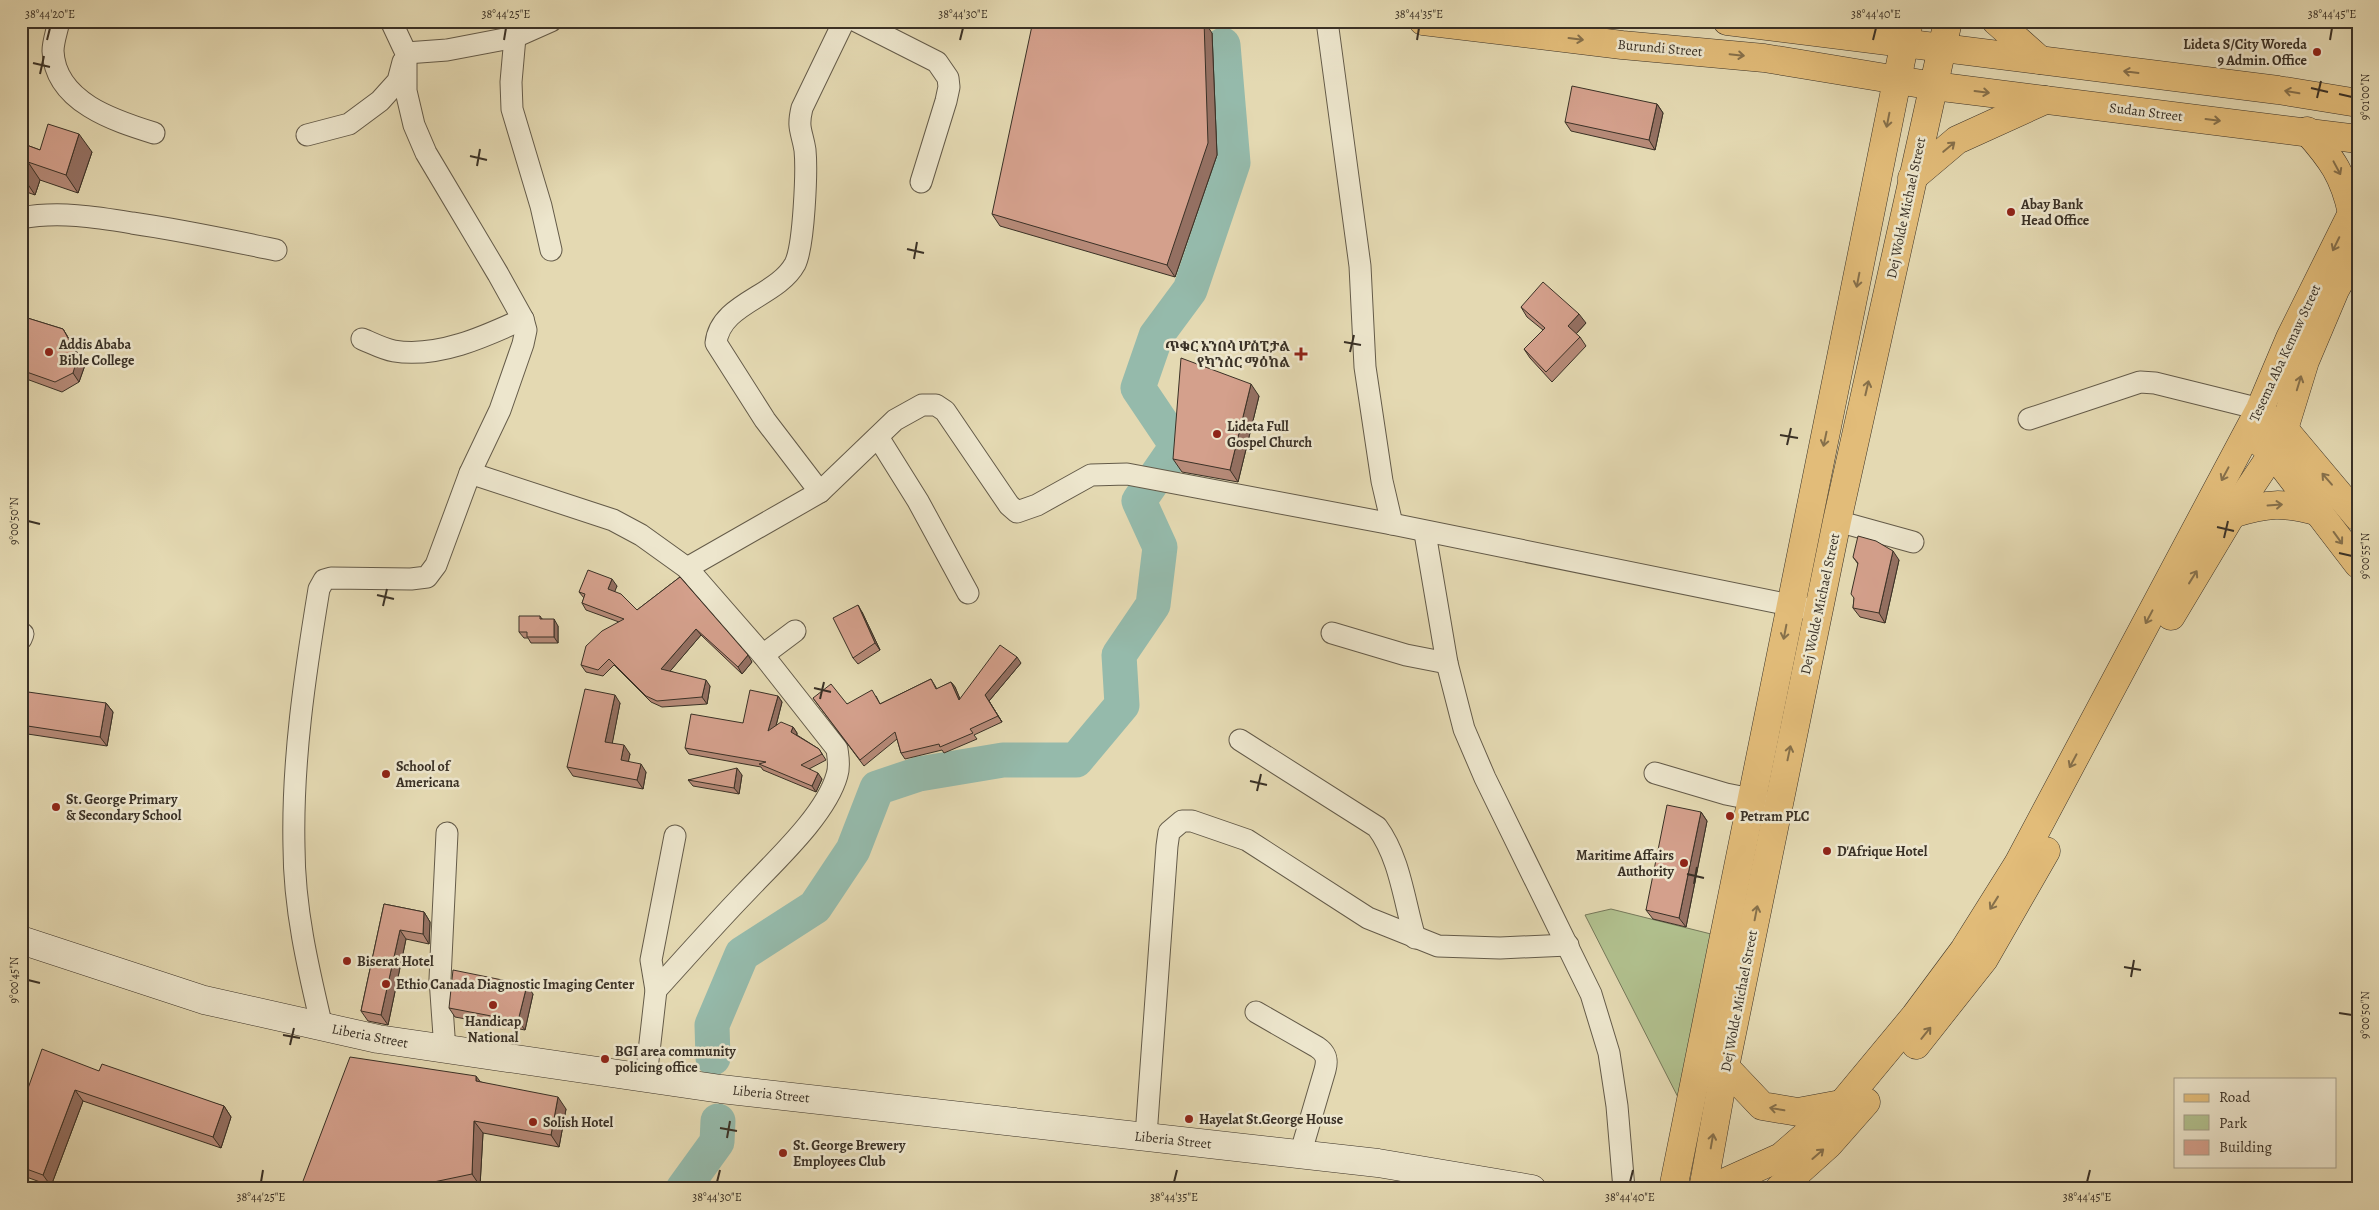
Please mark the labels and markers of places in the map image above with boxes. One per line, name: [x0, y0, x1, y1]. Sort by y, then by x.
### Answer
place label: Lideta S/City Woreda 9 Admin. Office: [2183, 35, 2308, 70]
marker: Lideta S/City Woreda 9 Admin. Office: [2311, 46, 2323, 58]
place label: Abay Bank Head Office: [2020, 195, 2090, 230]
marker: Abay Bank Head Office: [2005, 206, 2017, 218]
place label: Addis Ababa Bible College: [58, 335, 135, 370]
place label: ጥቁር አንበሳ ሆስፒታል የካንሰር ማዕከል: [1165, 337, 1290, 372]
marker: Addis Ababa Bible College: [43, 346, 55, 358]
marker: ጥቁር አንበሳ ሆስፒታል የካንሰር ማዕከል: [1294, 347, 1308, 361]
place label: Lideta Full Gospel Church: [1227, 417, 1312, 452]
marker: Lideta Full Gospel Church: [1211, 428, 1223, 440]
place label: School of Americana: [395, 757, 460, 792]
marker: School of Americana: [380, 768, 392, 780]
place label: St. George Primary & Secondary School: [66, 790, 182, 825]
marker: St. George Primary & Secondary School: [50, 801, 62, 813]
place label: Petram PLC: [1740, 807, 1810, 826]
marker: Petram PLC: [1724, 810, 1736, 822]
place label: D'Afrique Hotel: [1837, 842, 1928, 861]
marker: D'Afrique Hotel: [1821, 845, 1833, 857]
place label: Maritime Affairs Authority: [1576, 846, 1674, 881]
marker: Maritime Affairs Authority: [1678, 857, 1690, 869]
place label: Biserat Hotel: [357, 952, 434, 971]
marker: Biserat Hotel: [341, 955, 353, 967]
place label: Ethio Canada Diagnostic Imaging Center: [396, 975, 635, 994]
marker: Ethio Canada Diagnostic Imaging Center: [380, 978, 392, 990]
marker: Handicap National: [487, 999, 499, 1011]
place label: Handicap National: [465, 1012, 522, 1047]
place label: BGI area community policing office: [615, 1042, 736, 1077]
marker: BGI area community policing office: [599, 1053, 611, 1065]
place label: Hayelat St.George House: [1199, 1110, 1344, 1129]
place label: Solish Hotel: [543, 1113, 614, 1132]
marker: Hayelat St.George House: [1183, 1113, 1195, 1125]
marker: Solish Hotel: [527, 1116, 539, 1128]
place label: St. George Brewery Employees Club: [793, 1136, 906, 1171]
marker: St. George Brewery Employees Club: [777, 1147, 789, 1159]

